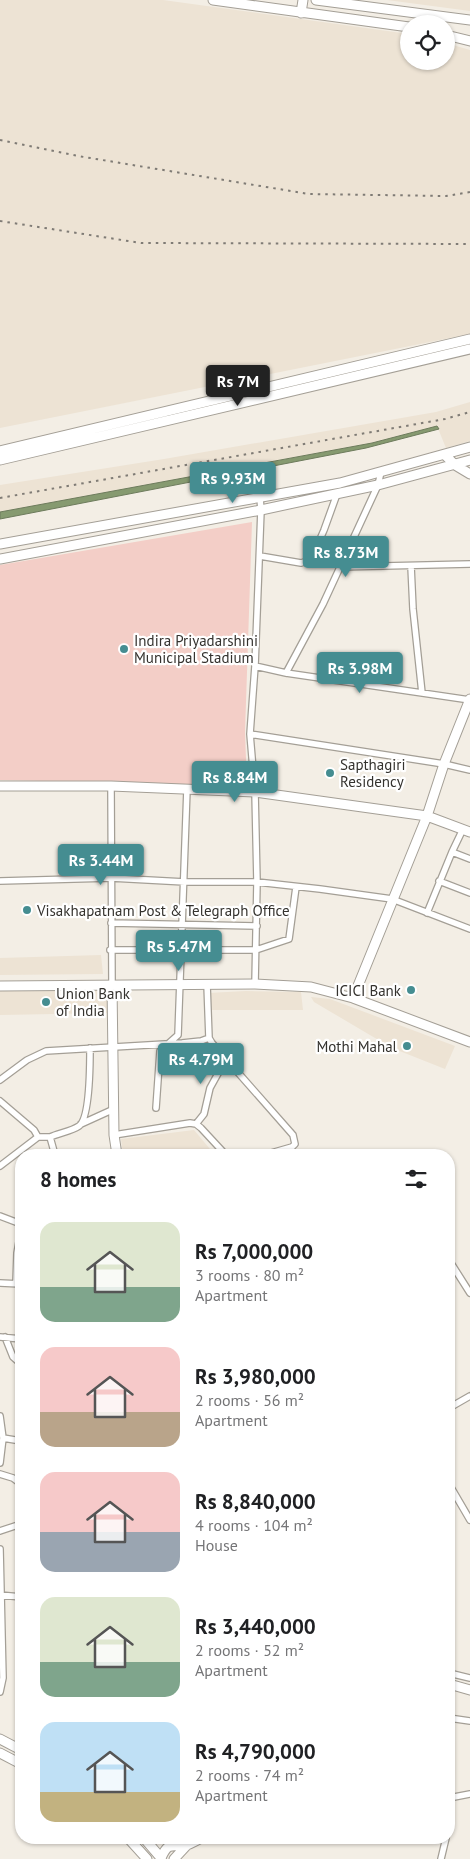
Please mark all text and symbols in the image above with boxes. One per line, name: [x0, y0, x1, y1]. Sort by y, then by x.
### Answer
map controls: [400, 15, 455, 70]
button: locate: [400, 15, 455, 70]
pin: Rs 7M: [203, 364, 273, 407]
text: Rs 7M: [217, 371, 259, 391]
pin: Rs 9.93M: [181, 462, 285, 504]
text: Rs 9.93M: [201, 468, 265, 488]
pin: Rs 8.73M: [294, 536, 398, 578]
text: Rs 8.73M: [314, 542, 378, 562]
place label: Indira Priyadarshini Municipal Stadium: [134, 631, 258, 667]
marker: Indira Priyadarshini Municipal Stadium: [118, 643, 130, 655]
pin: Rs 3.98M: [308, 652, 412, 694]
text: Rs 3.98M: [328, 658, 392, 678]
place label: Sapthagiri Residency: [340, 755, 405, 791]
pin: Rs 8.84M: [183, 760, 287, 803]
text: Rs 8.84M: [203, 767, 267, 787]
marker: Sapthagiri Residency: [324, 767, 336, 779]
pin: Rs 3.44M: [49, 844, 153, 886]
text: Rs 3.44M: [69, 850, 133, 870]
place label: Visakhapatnam Post & Telegraph Office: [36, 901, 290, 920]
marker: Visakhapatnam Post & Telegraph Office: [21, 904, 33, 916]
pin: Rs 5.47M: [127, 930, 231, 972]
text: Rs 5.47M: [147, 936, 211, 956]
place label: ICICI Bank: [335, 981, 402, 1000]
place label: Union Bank of India: [56, 984, 131, 1020]
marker: ICICI Bank: [405, 984, 417, 996]
marker: Union Bank of India: [40, 996, 52, 1008]
place label: Mothi Mahal: [316, 1037, 398, 1056]
marker: Mothi Mahal: [401, 1040, 413, 1052]
pin: Rs 4.79M: [149, 1042, 253, 1085]
text: Rs 4.79M: [169, 1049, 233, 1069]
icon: filters: [402, 1165, 430, 1193]
text: 8 homes: [40, 1166, 116, 1193]
text: Rs 7,000,000: [195, 1238, 313, 1265]
icon: home: [80, 1242, 140, 1302]
text: 3 rooms · 80 m²: [195, 1265, 304, 1285]
text: Apartment: [195, 1285, 268, 1305]
text: Rs 3,980,000: [195, 1363, 316, 1390]
icon: home: [80, 1367, 140, 1427]
text: 2 rooms · 56 m²: [195, 1390, 304, 1410]
text: Apartment: [195, 1410, 268, 1430]
text: Rs 8,840,000: [195, 1488, 316, 1515]
icon: home: [80, 1492, 140, 1552]
text: 4 rooms · 104 m²: [195, 1515, 313, 1535]
text: House: [195, 1535, 238, 1555]
text: Rs 3,440,000: [195, 1613, 316, 1640]
icon: home: [80, 1617, 140, 1677]
text: 2 rooms · 52 m²: [195, 1640, 304, 1660]
text: Apartment: [195, 1660, 268, 1680]
text: Rs 4,790,000: [195, 1738, 316, 1765]
icon: home: [80, 1742, 140, 1802]
text: 2 rooms · 74 m²: [195, 1765, 304, 1785]
text: Apartment: [195, 1785, 268, 1805]

